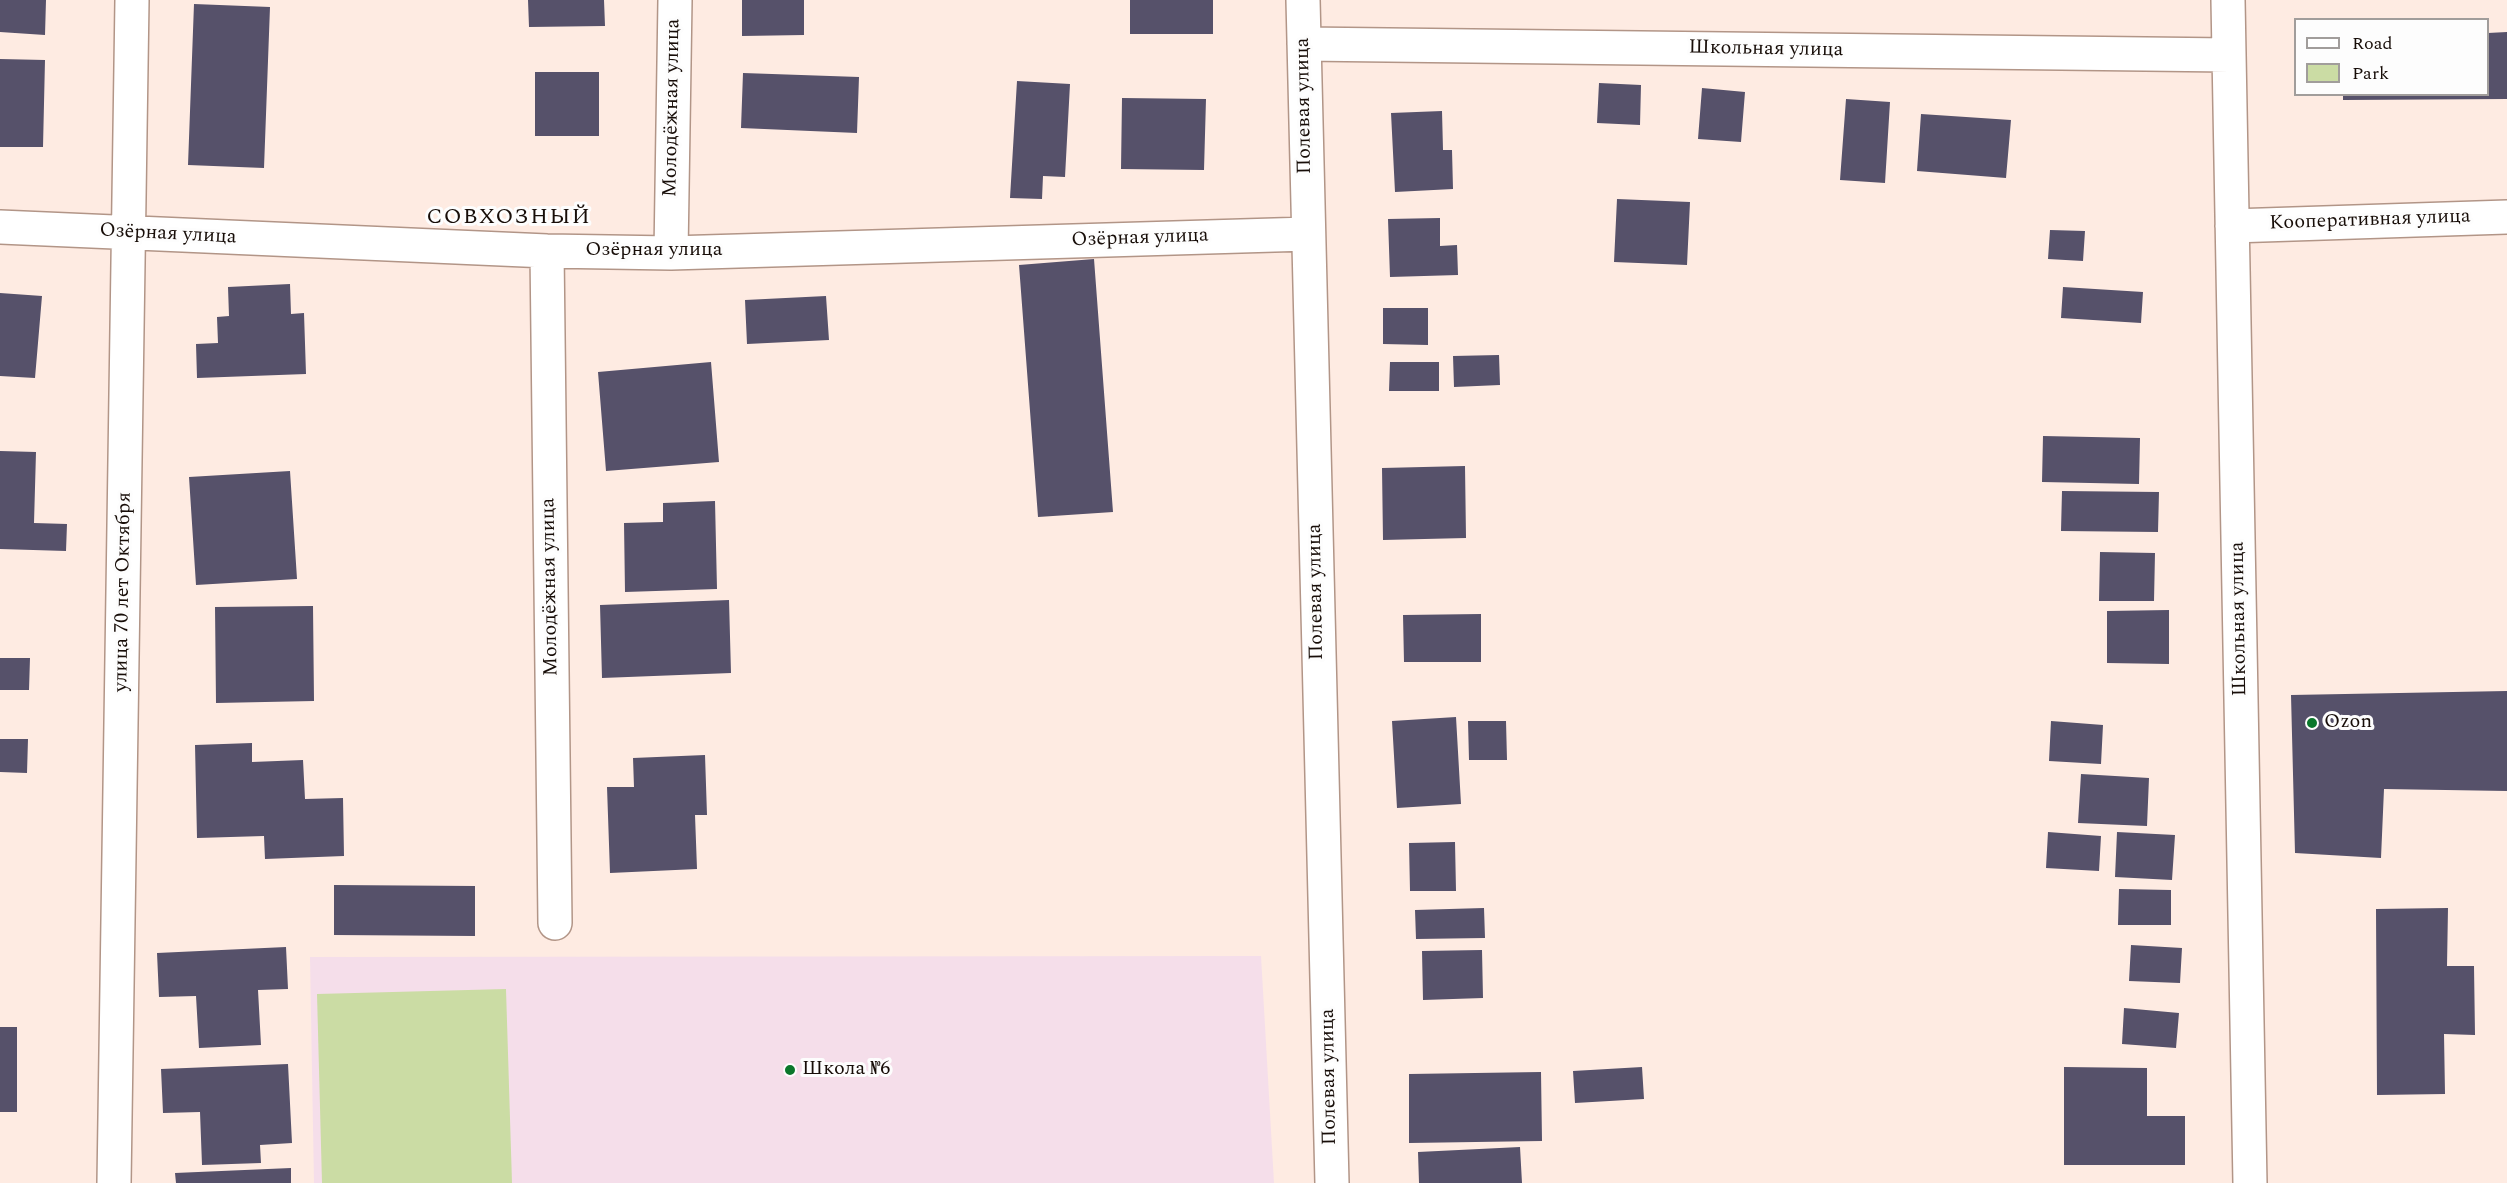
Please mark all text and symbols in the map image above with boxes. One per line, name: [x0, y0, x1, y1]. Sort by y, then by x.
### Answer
legend: [2294, 18, 2489, 96]
street label: Молодёжная улица: [659, 19, 687, 197]
text: Road: [2352, 30, 2393, 57]
street label: Полевая улица: [1292, 37, 1318, 175]
street label: Школьная улица: [1688, 37, 1844, 63]
text: Park: [2352, 60, 2389, 87]
street label: Кооперативная улица: [2269, 205, 2471, 237]
district label: СОВХОЗНЫЙ: [427, 206, 591, 232]
street label: Озёрная улица: [99, 219, 237, 251]
street label: Озёрная улица: [1071, 225, 1209, 253]
street label: Озёрная улица: [585, 239, 723, 263]
street label: улица 70 лет Октября: [110, 492, 138, 692]
street label: Молодёжная улица: [537, 498, 565, 676]
street label: Полевая улица: [1304, 523, 1330, 661]
street label: Школьная улица: [2227, 541, 2253, 697]
place label: Ozon: [2324, 711, 2372, 735]
marker: Ozon: [2305, 716, 2319, 730]
street label: Полевая улица: [1317, 1008, 1343, 1146]
place label: Школа №6: [802, 1058, 890, 1082]
marker: Школа №6: [783, 1063, 797, 1077]

